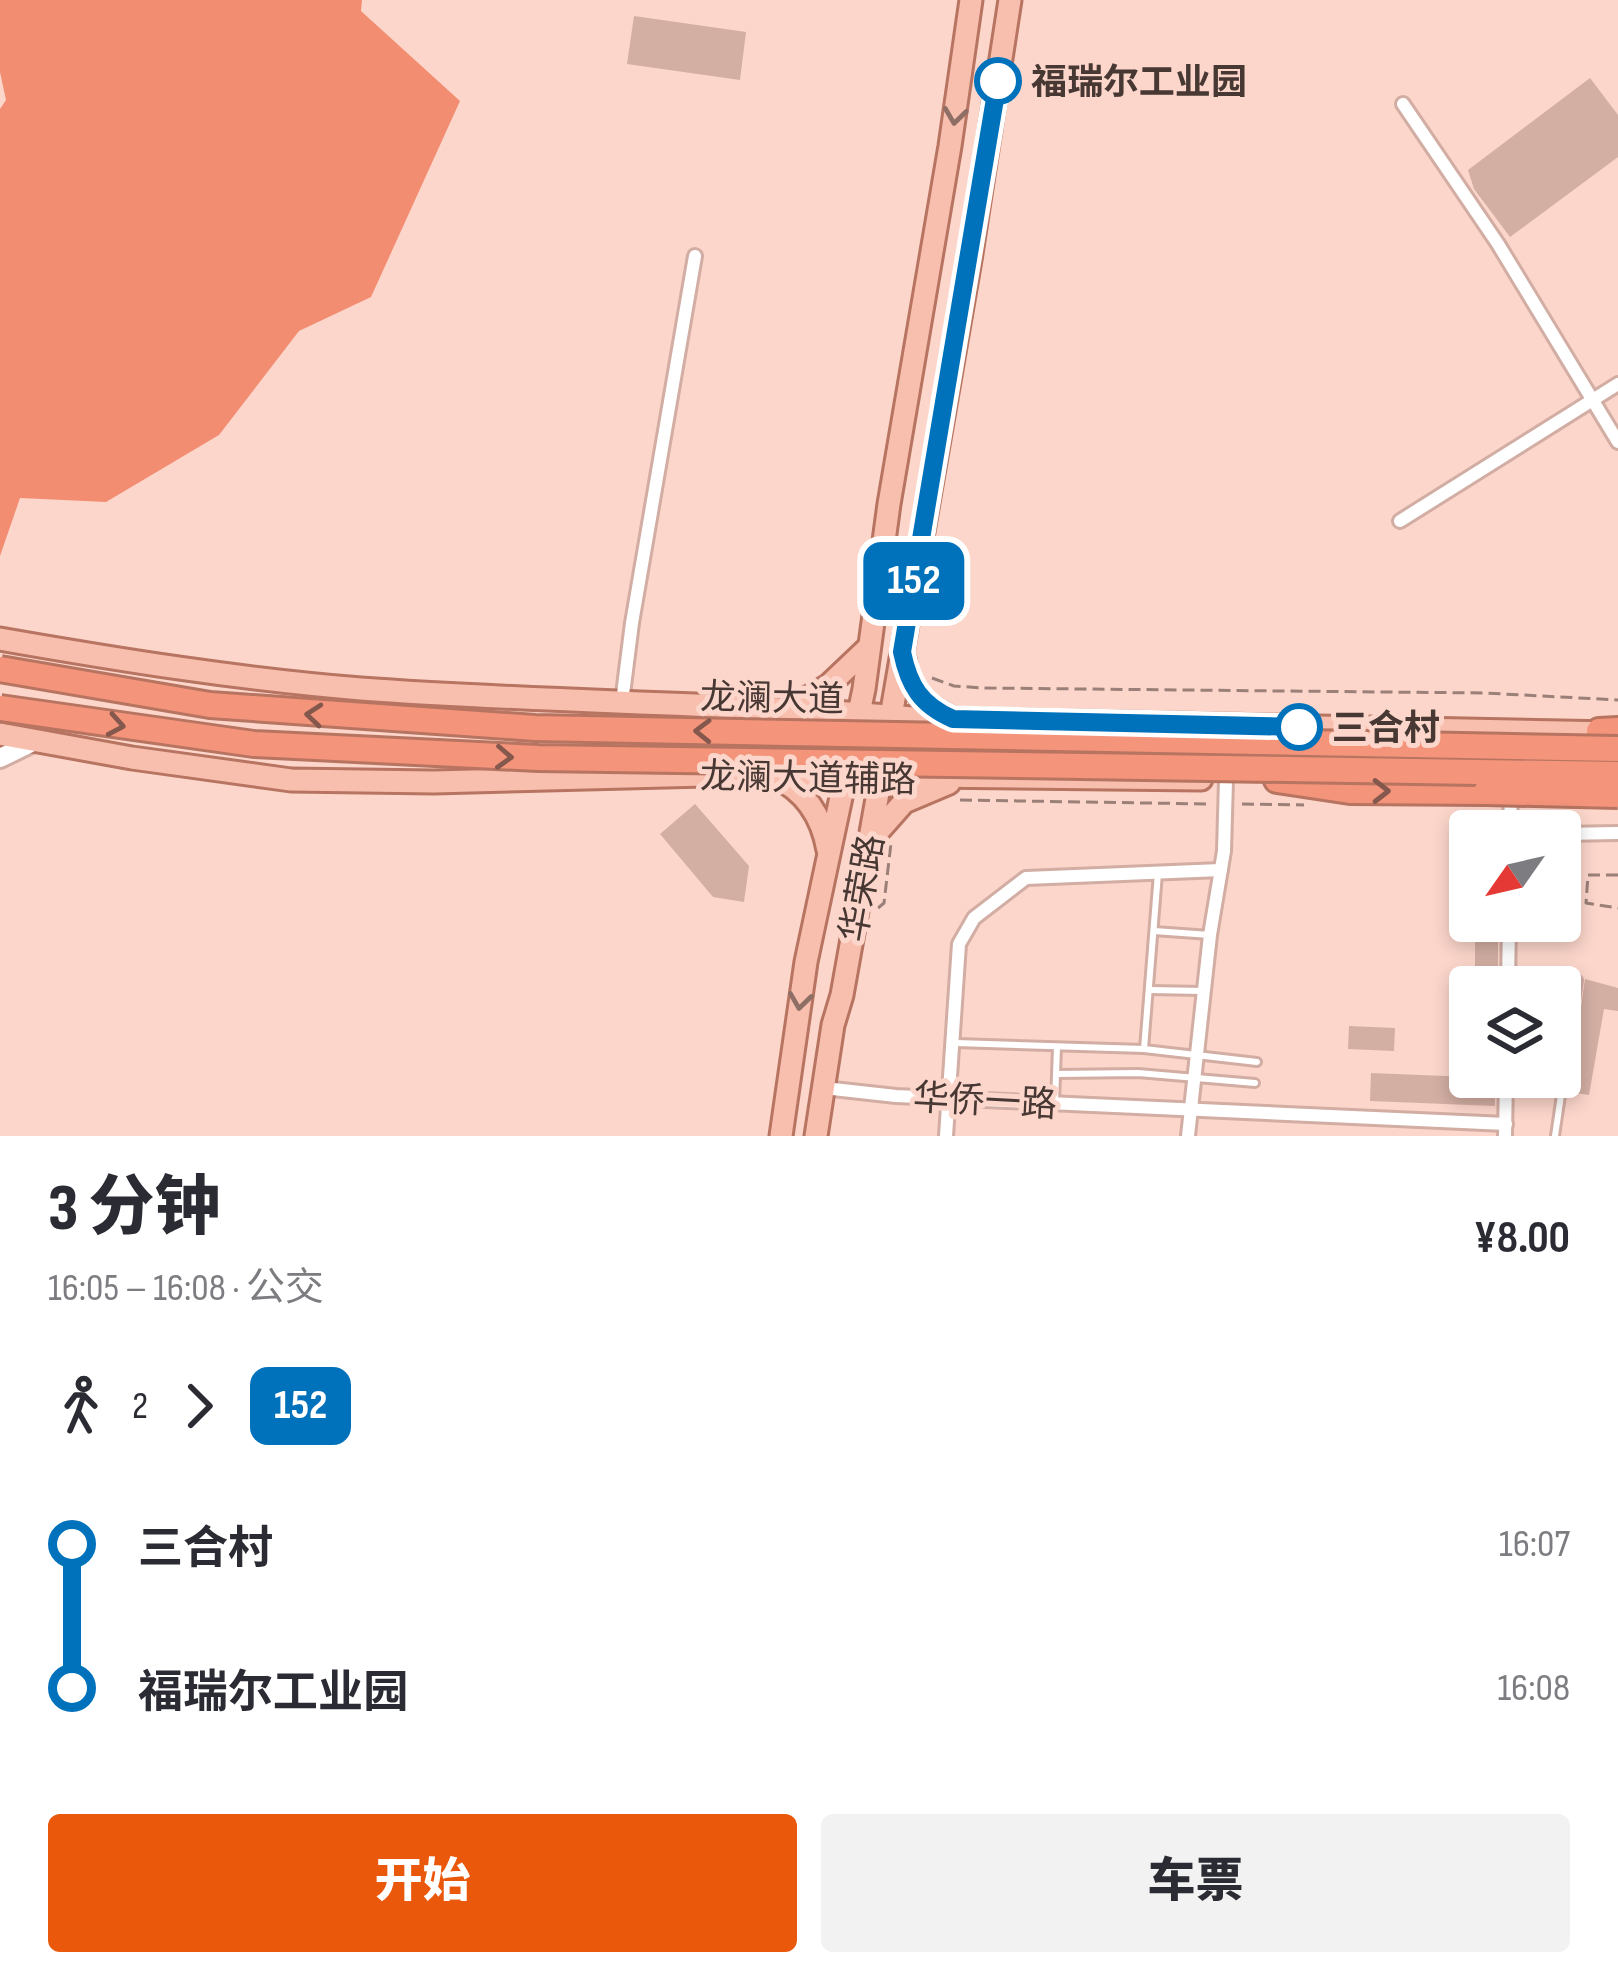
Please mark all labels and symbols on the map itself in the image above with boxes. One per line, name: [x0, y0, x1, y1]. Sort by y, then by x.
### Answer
marker: 福瑞尔工业园: [976, 59, 1020, 103]
place label: 福瑞尔工业园: [1031, 62, 1247, 105]
one-way arrow: [942, 106, 968, 126]
line badge: 152: [845, 542, 983, 620]
street label: 龙澜大道: [700, 677, 844, 722]
one-way arrow: [304, 703, 323, 728]
marker: 三合村: [1277, 705, 1321, 749]
place label: 三合村: [1332, 708, 1440, 751]
one-way arrow: [105, 711, 125, 736]
one-way arrow: [693, 719, 712, 745]
one-way arrow: [495, 744, 514, 770]
street label: 龙澜大道辅路: [700, 756, 916, 803]
one-way arrow: [1372, 778, 1391, 804]
north arrow: [1449, 810, 1581, 942]
street label: 华荣路: [833, 832, 894, 945]
one-way arrow: [788, 991, 814, 1010]
street label: 华侨一路: [912, 1077, 1058, 1128]

